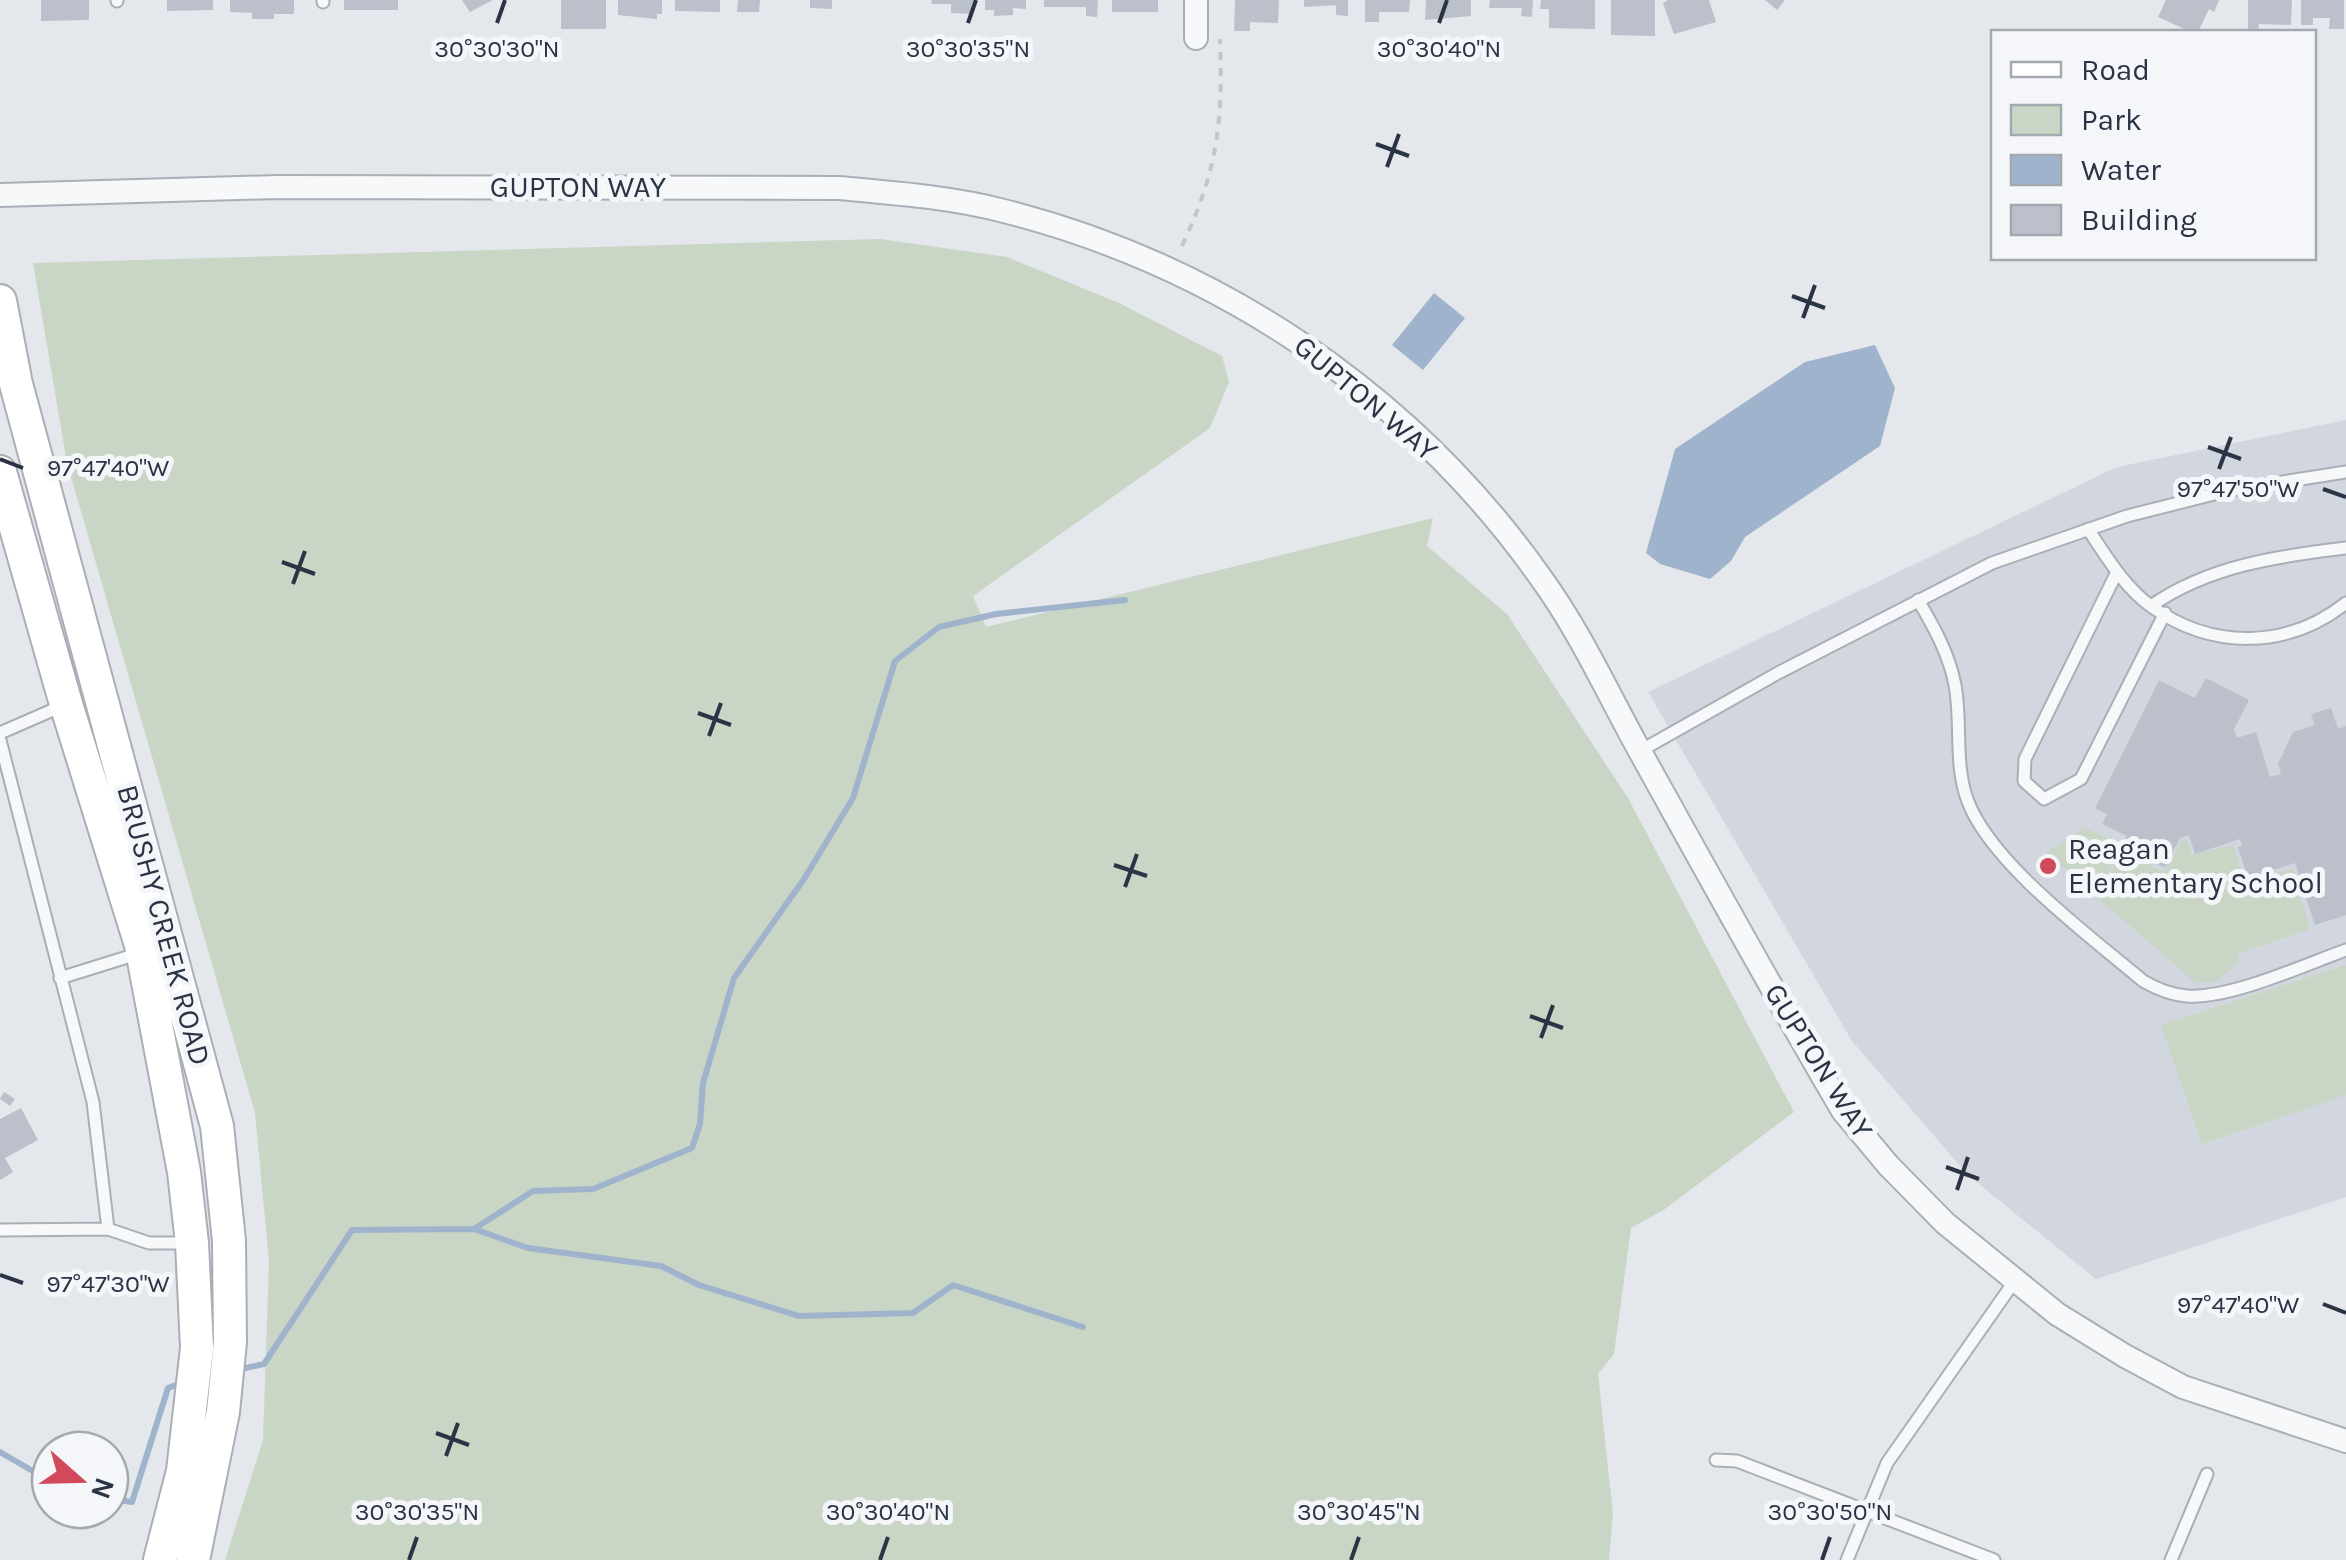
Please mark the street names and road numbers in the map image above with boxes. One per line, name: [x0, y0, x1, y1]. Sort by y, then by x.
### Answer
street label: GUPTON WAY: [490, 169, 667, 205]
street label: GUPTON WAY: [1287, 328, 1446, 469]
street label: BRUSHY CREEK ROAD: [109, 781, 219, 1069]
street label: GUPTON WAY: [1757, 977, 1881, 1146]

